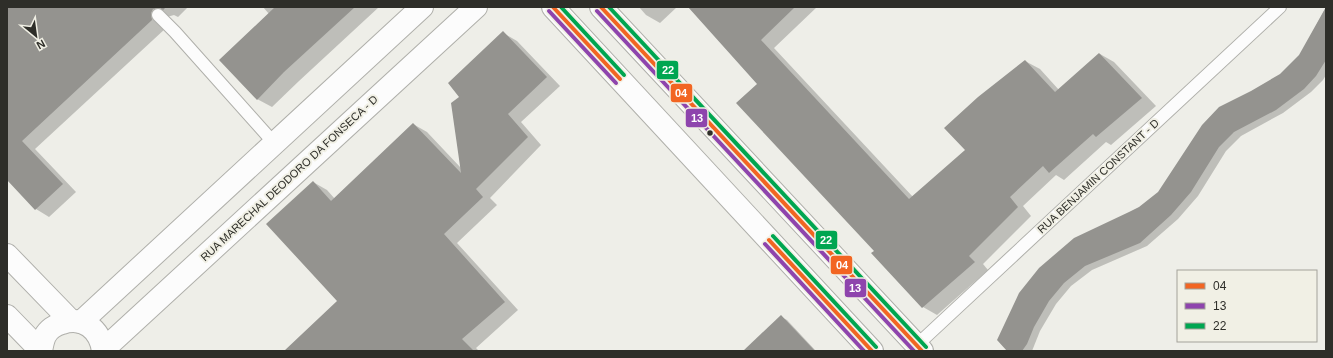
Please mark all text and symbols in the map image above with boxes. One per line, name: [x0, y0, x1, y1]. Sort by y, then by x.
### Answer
north arrow: [16, 16, 56, 56]
text: N: [34, 38, 47, 52]
line badge: 22: [656, 60, 679, 80]
text: 22: [662, 64, 674, 76]
line badge: 04: [670, 83, 693, 103]
text: 04: [675, 87, 688, 99]
street label: RUA MARECHAL DEODORO DA FONSECA - D: [198, 93, 380, 263]
line badge: 13: [685, 108, 708, 128]
text: 13: [691, 112, 703, 124]
street label: RUA BENJAMIN CONSTANT - D: [1035, 116, 1161, 235]
unlabelled marker: [705, 128, 715, 138]
line badge: 22: [815, 230, 838, 250]
text: 22: [820, 234, 832, 246]
line badge: 04: [830, 255, 853, 275]
text: 04: [836, 259, 849, 271]
legend: [1177, 270, 1317, 342]
line badge: 13: [844, 278, 867, 298]
text: 04: [1213, 279, 1227, 293]
text: 13: [849, 282, 861, 294]
text: 13: [1213, 299, 1227, 313]
text: 22: [1213, 319, 1227, 333]

